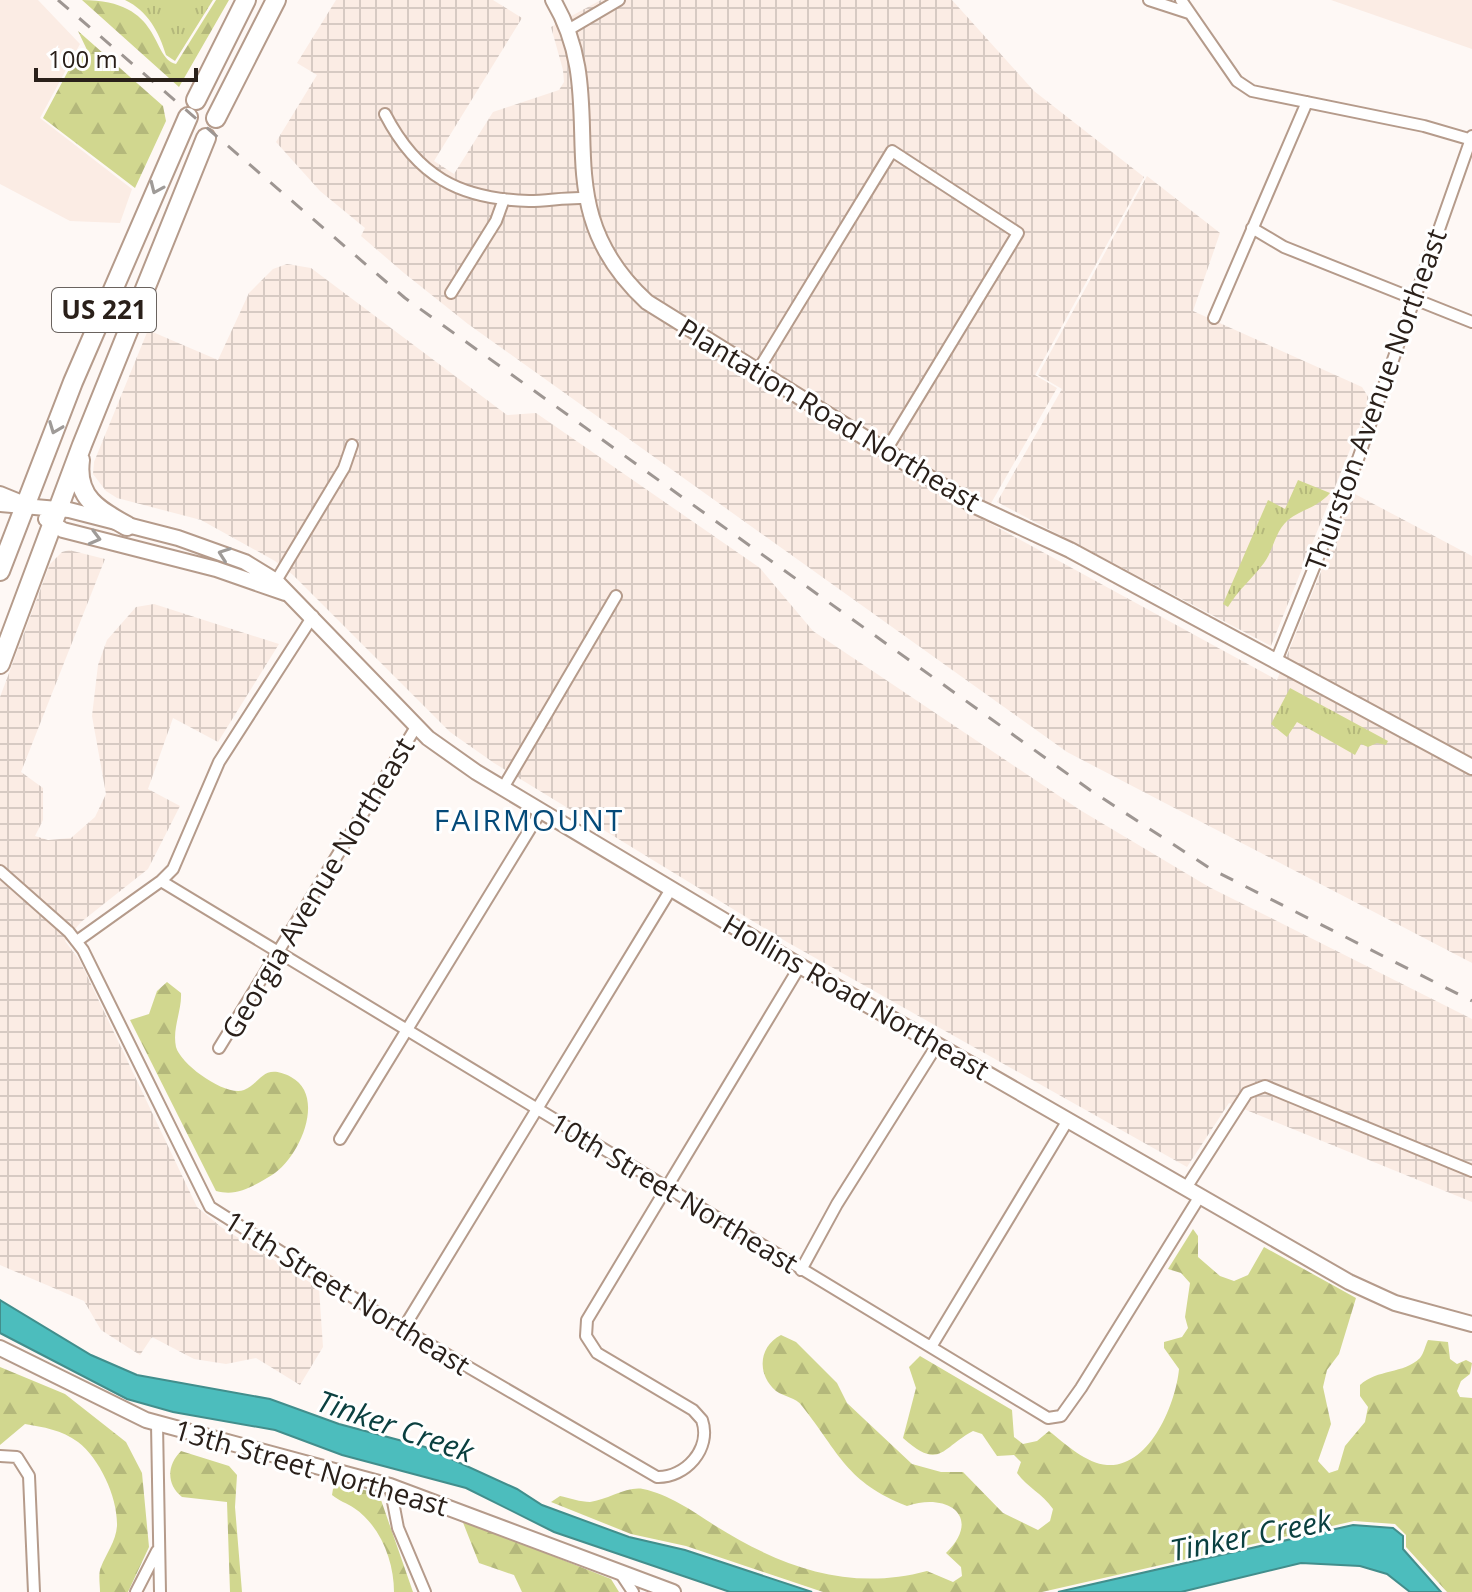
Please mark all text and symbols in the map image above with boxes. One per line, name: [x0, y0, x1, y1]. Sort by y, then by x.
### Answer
scale bar: [36, 32, 196, 82]
text: 100 m: [48, 42, 118, 75]
one-way arrow: [149, 180, 165, 194]
street label: Thurston Avenue Northeast: [1295, 223, 1455, 576]
road number: US 221: [52, 288, 156, 332]
street label: Plantation Road Northeast: [672, 309, 987, 519]
one-way arrow: [48, 420, 65, 434]
one-way arrow: [87, 528, 101, 545]
one-way arrow: [218, 547, 232, 564]
street label: Georgia Avenue Northeast: [212, 730, 422, 1045]
district label: FAIRMOUNT: [434, 799, 624, 840]
street label: Hollins Road Northeast: [716, 904, 997, 1088]
street label: 10th Street Northeast: [543, 1103, 806, 1281]
street label: 11th Street Northeast: [217, 1201, 478, 1383]
water label: Tinker Creek: [312, 1380, 481, 1472]
street label: 13th Street Northeast: [170, 1410, 453, 1524]
water label: Tinker Creek: [1167, 1499, 1336, 1570]

